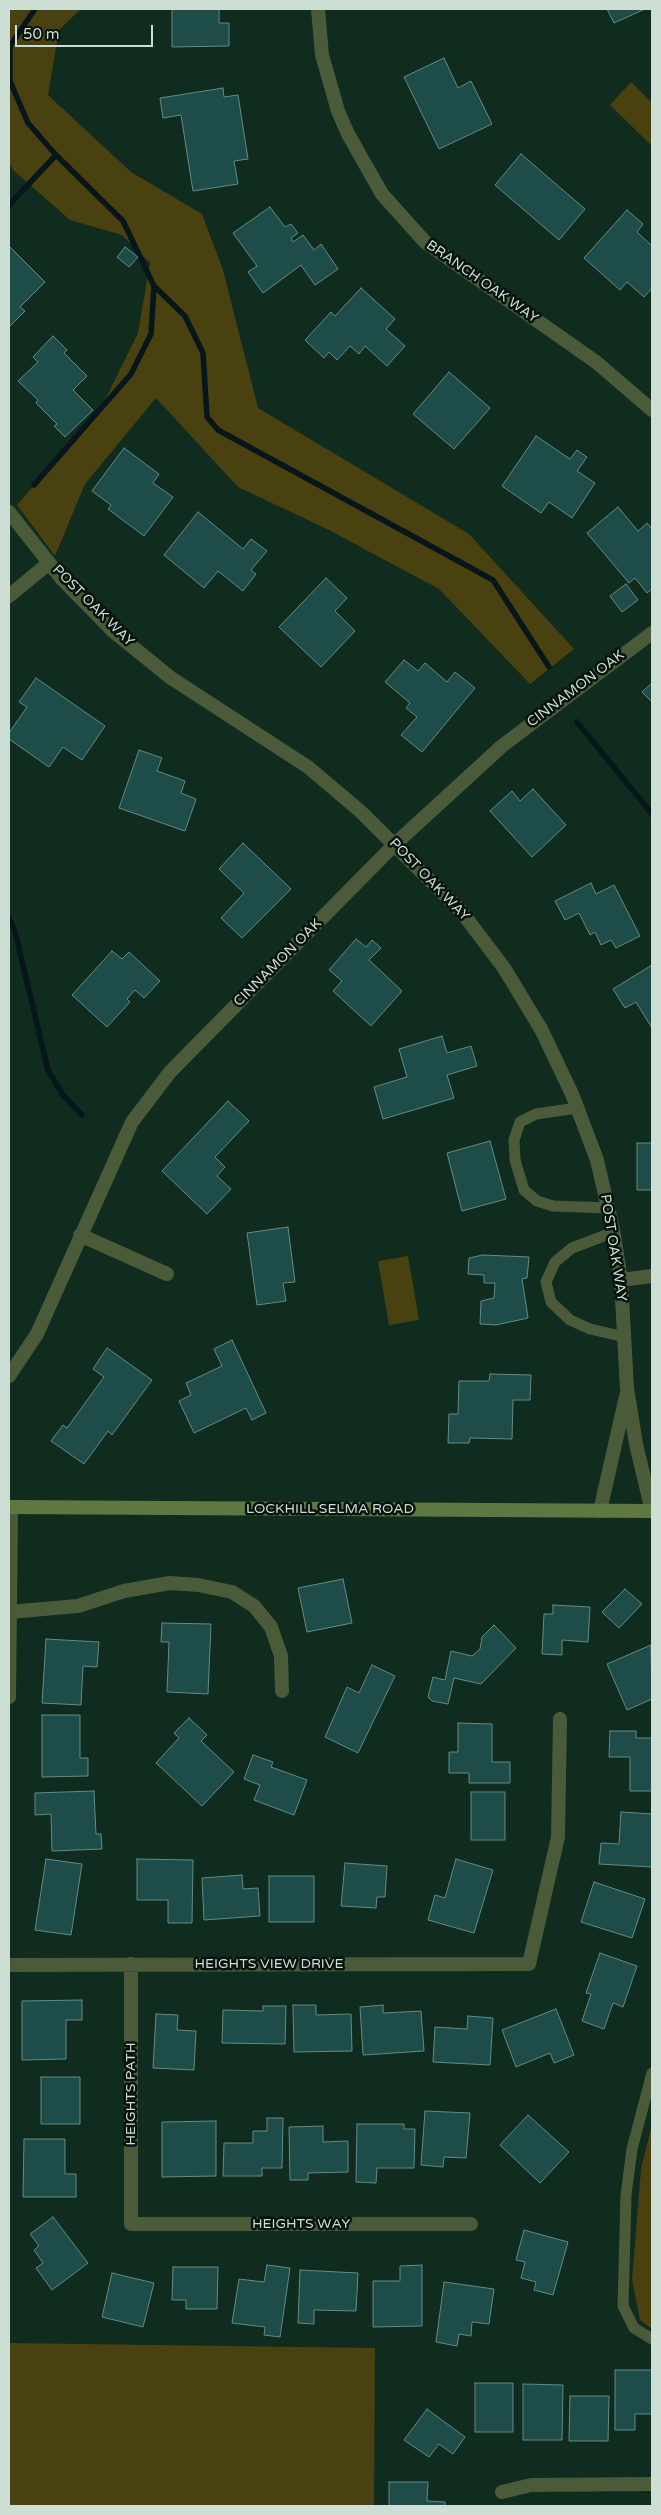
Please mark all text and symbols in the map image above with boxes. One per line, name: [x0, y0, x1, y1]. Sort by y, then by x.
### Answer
scale bar: [18, 15, 155, 47]
text: 50 m: [23, 25, 60, 43]
street label: BRANCH OAK WAY: [423, 237, 541, 327]
street label: POST OAK WAY: [49, 562, 137, 650]
street label: CINNAMON OAK: [524, 647, 628, 731]
street label: POST OAK WAY: [385, 835, 473, 925]
street label: CINNAMON OAK: [231, 916, 325, 1010]
street label: POST OAK WAY: [596, 1193, 630, 1303]
street label: LOCKHILL SELMA ROAD: [246, 1501, 414, 1517]
street label: HEIGHTS VIEW DRIVE: [194, 1956, 344, 1972]
street label: HEIGHTS PATH: [123, 2043, 139, 2145]
street label: HEIGHTS WAY: [252, 2216, 350, 2232]

